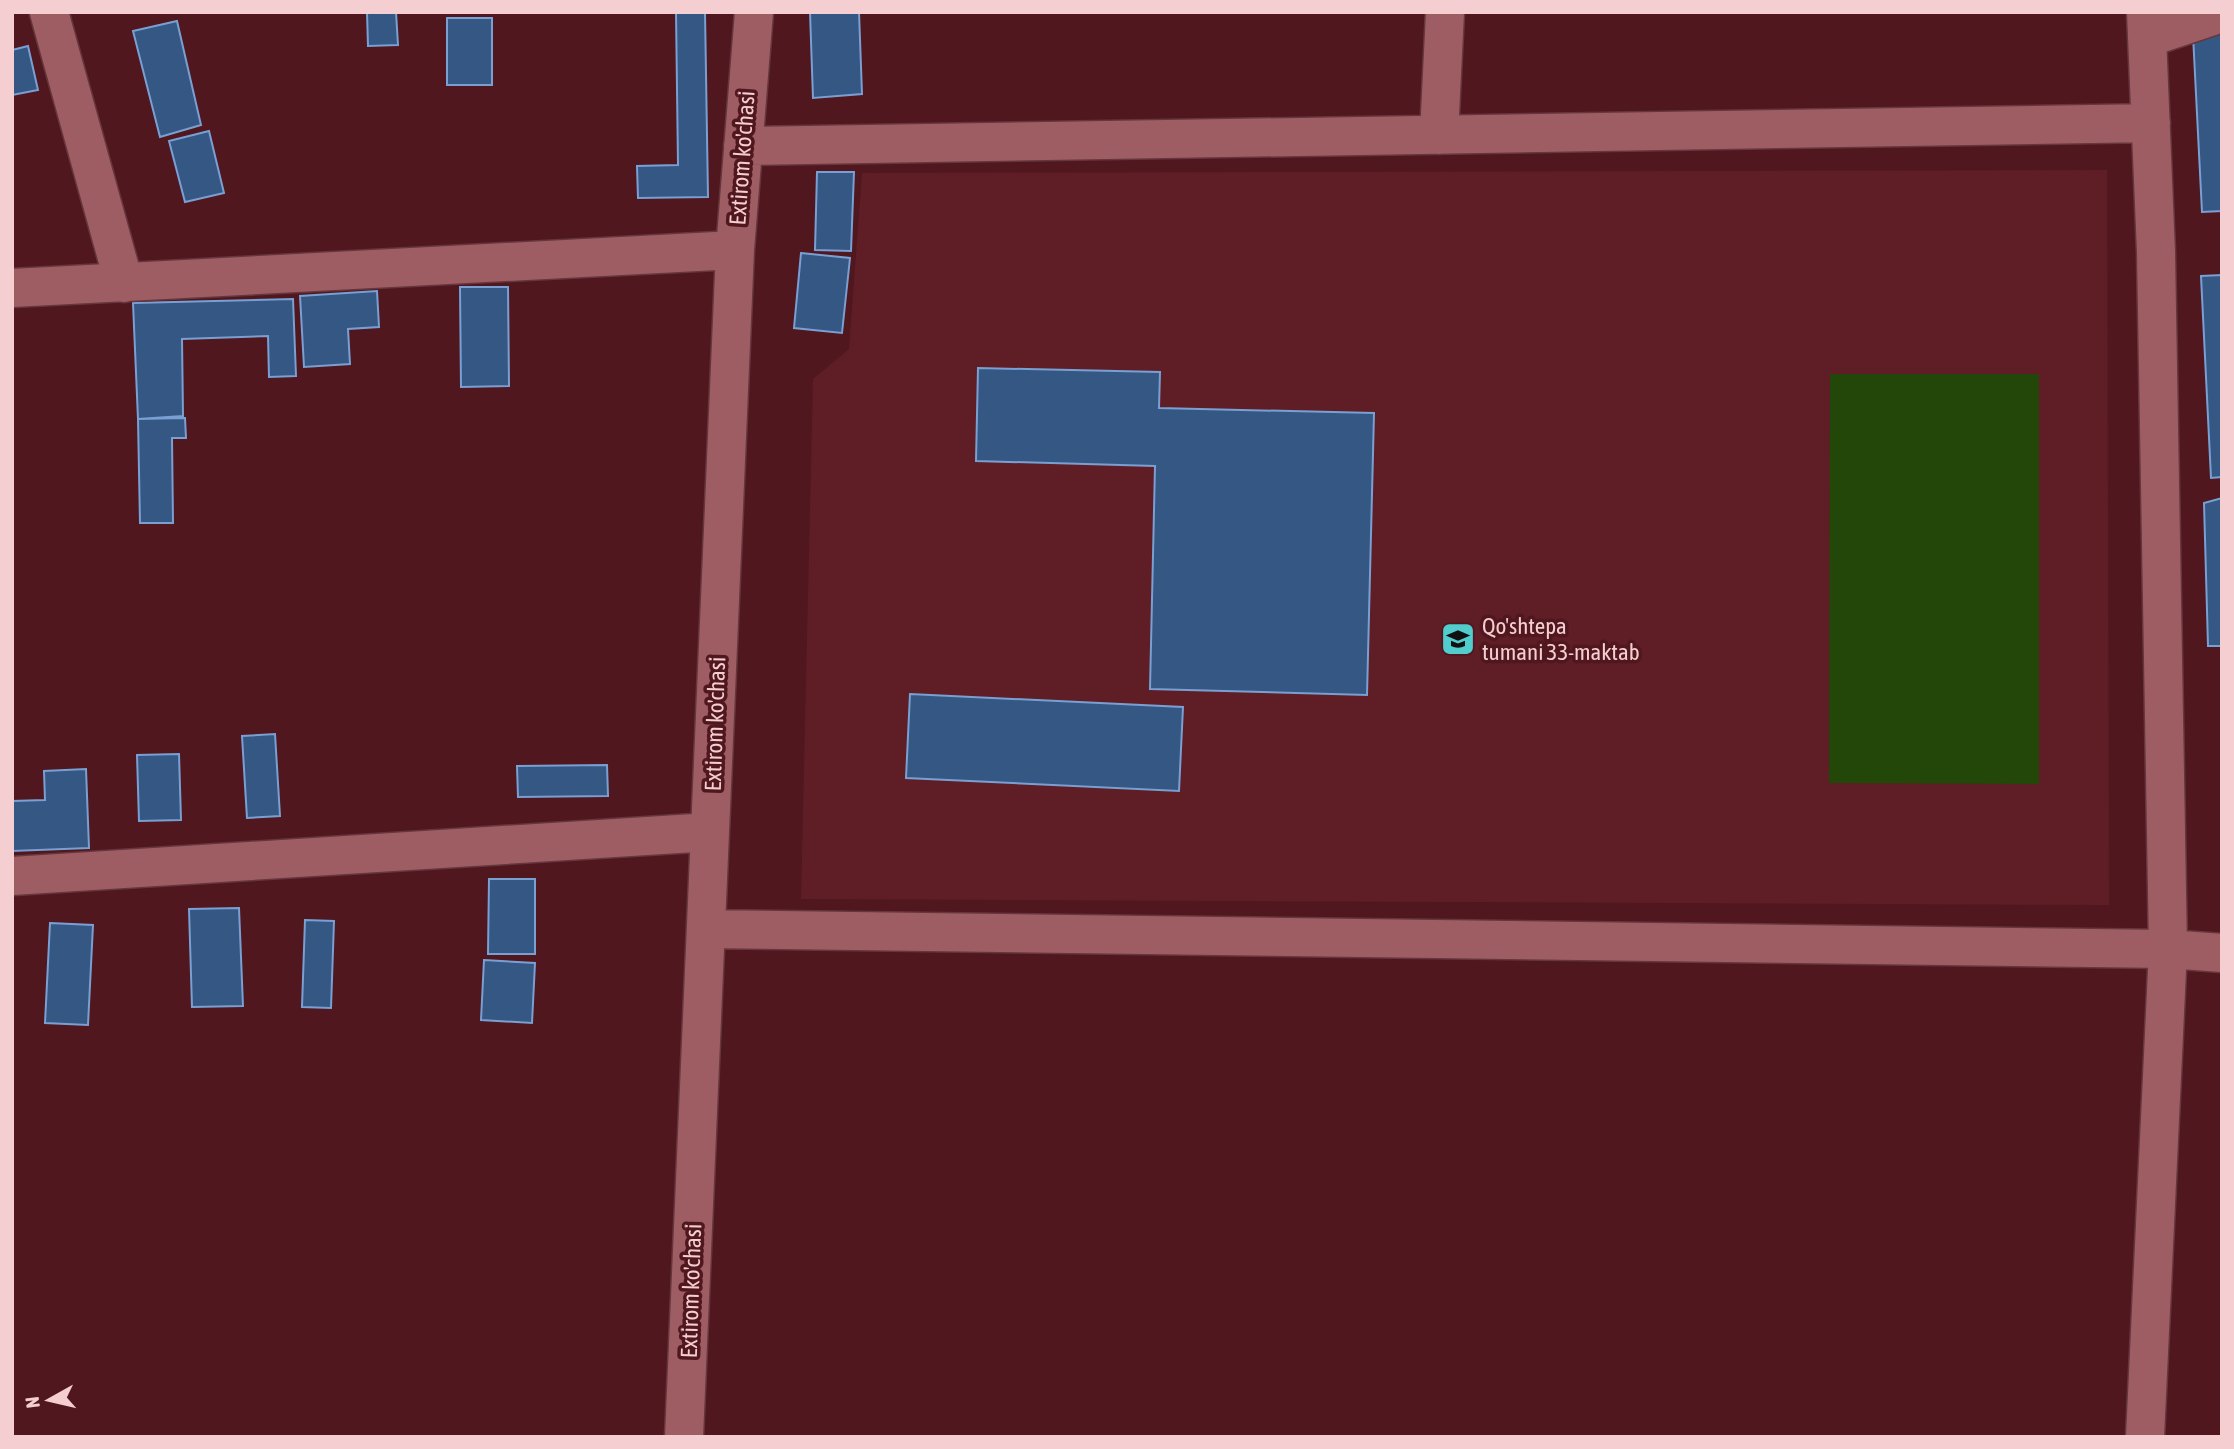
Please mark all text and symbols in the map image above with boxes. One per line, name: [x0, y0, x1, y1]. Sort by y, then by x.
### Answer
street label: Extirom ko'chasi: [724, 90, 760, 226]
place label: Qo'shtepa tumani 33-maktab: [1482, 613, 1640, 665]
school or university icon: Qo'shtepa tumani 33-maktab: [1439, 620, 1477, 658]
street label: Extirom ko'chasi: [700, 656, 730, 792]
street label: Extirom ko'chasi: [676, 1223, 706, 1359]
north arrow: [14, 1365, 84, 1435]
text: N: [20, 1395, 44, 1409]

